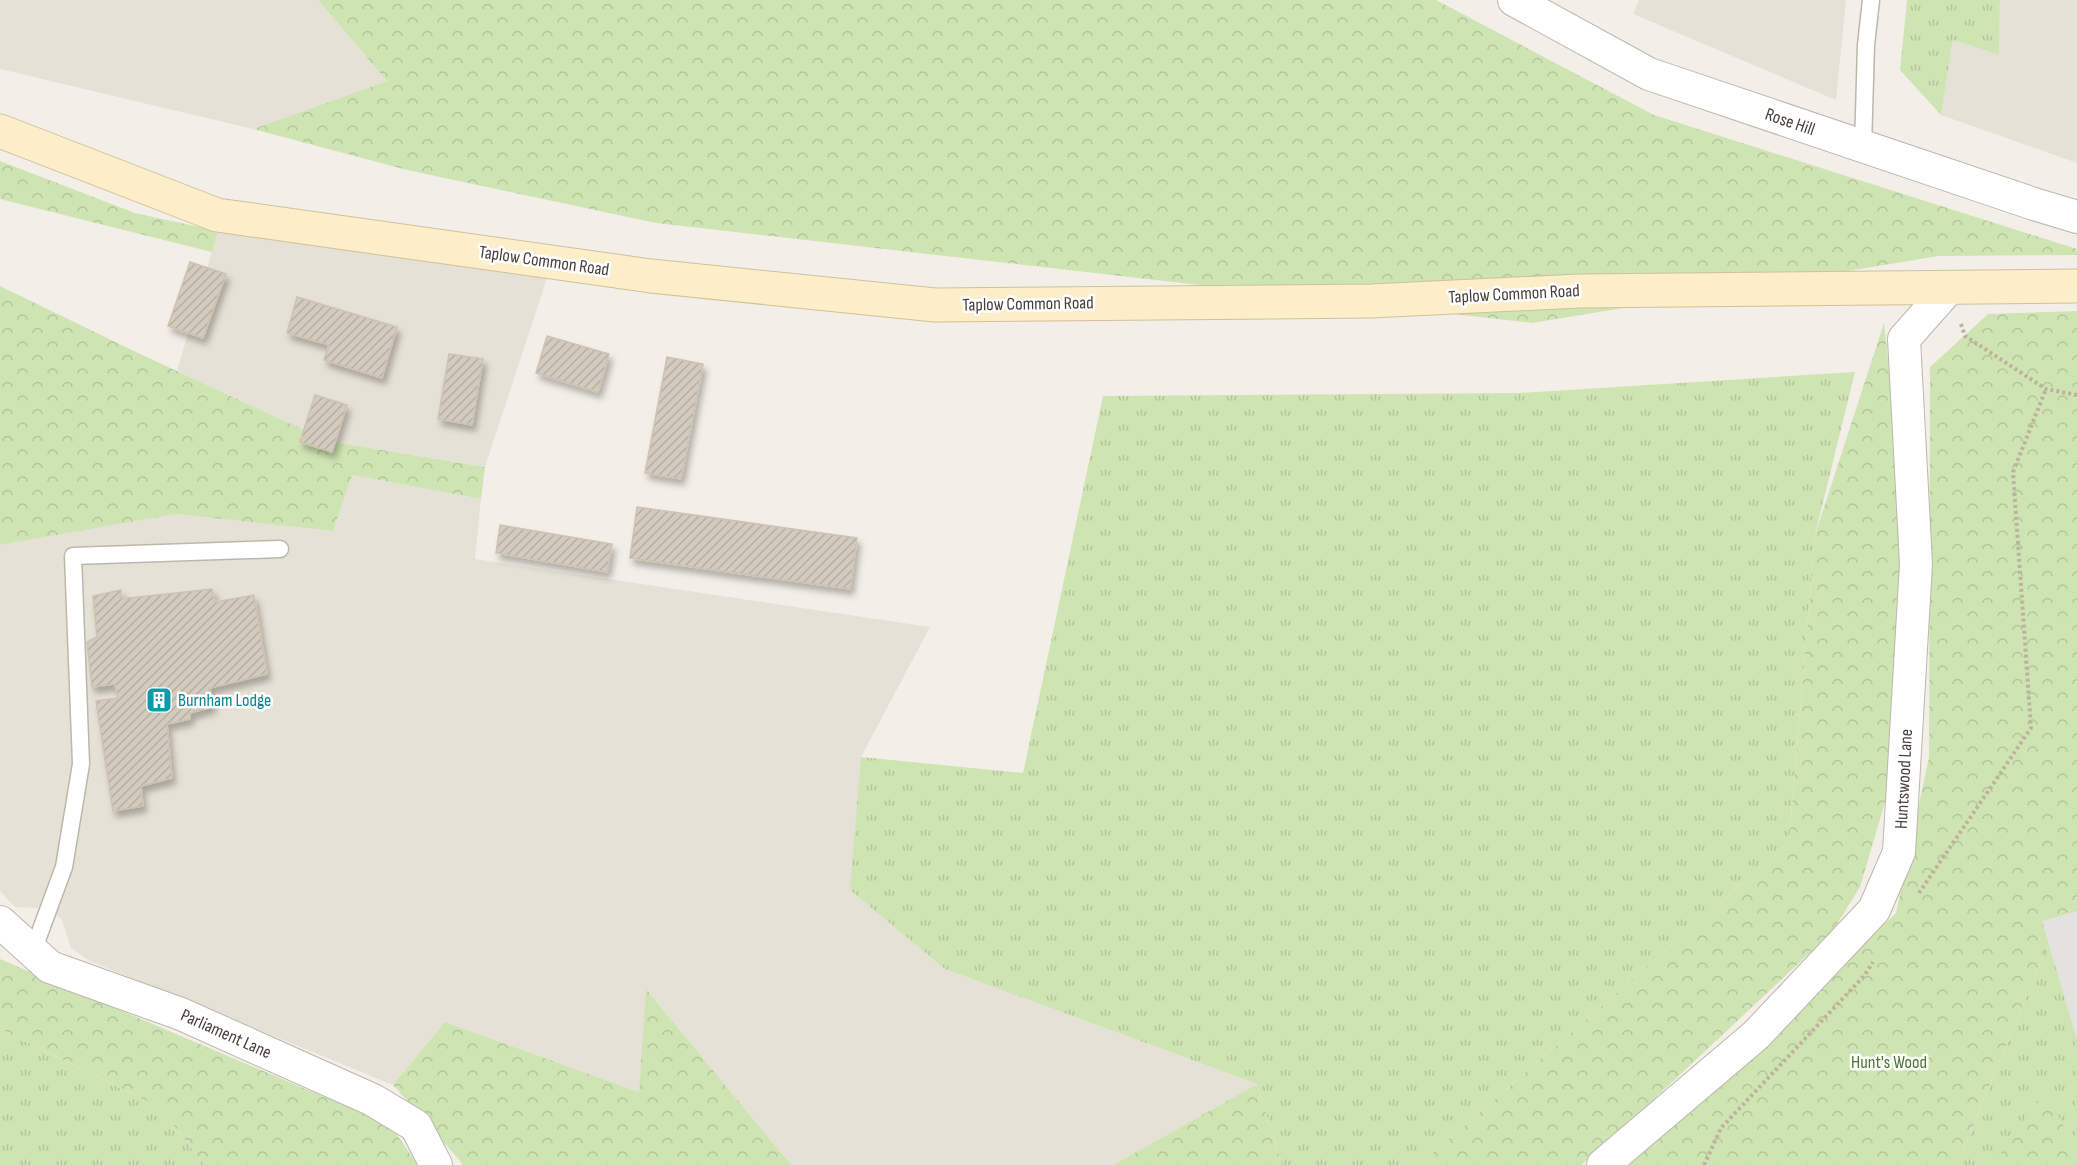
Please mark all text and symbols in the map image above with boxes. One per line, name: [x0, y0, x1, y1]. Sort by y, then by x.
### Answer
street label: Rose Hill: [1762, 104, 1818, 140]
street label: Taplow Common Road: [477, 241, 611, 281]
street label: Taplow Common Road: [1448, 280, 1580, 308]
street label: Taplow Common Road: [962, 292, 1094, 316]
building icon: Burnham Lodge: [144, 685, 174, 715]
place label: Burnham Lodge: [178, 690, 271, 711]
street label: Huntswood Lane: [1891, 728, 1917, 830]
street label: Parliament Lane: [177, 1005, 275, 1063]
park label: Hunt's Wood: [1851, 1052, 1927, 1073]

